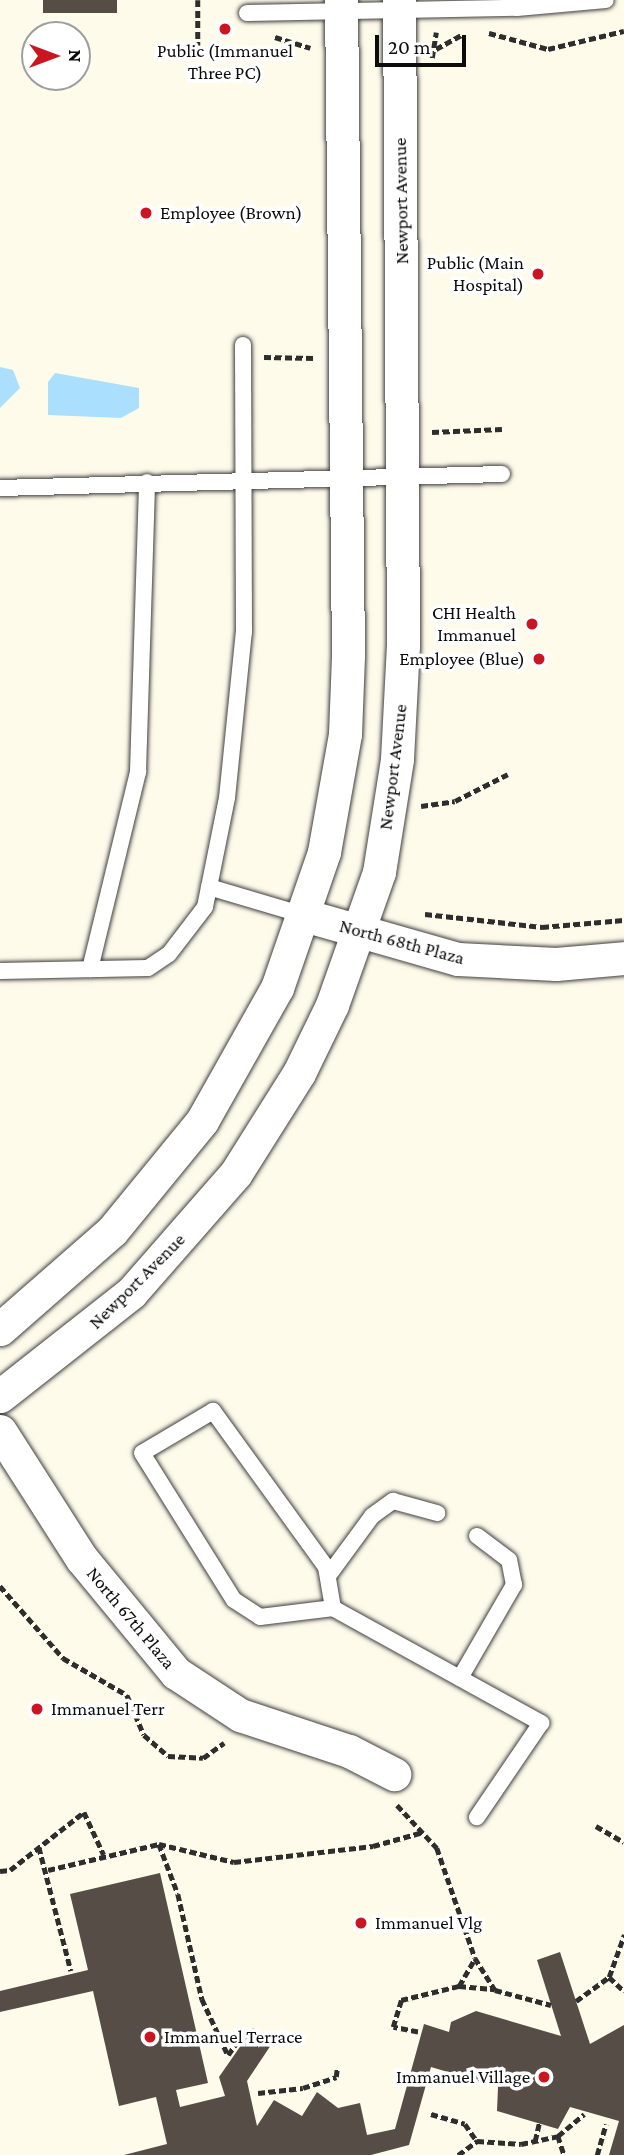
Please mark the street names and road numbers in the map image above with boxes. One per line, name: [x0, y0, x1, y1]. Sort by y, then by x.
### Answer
street label: Newport Avenue: [388, 137, 414, 265]
street label: Newport Avenue: [374, 703, 412, 831]
street label: North 68th Plaza: [337, 914, 467, 970]
street label: Newport Avenue: [84, 1228, 190, 1334]
street label: North 67th Plaza: [82, 1562, 180, 1674]

